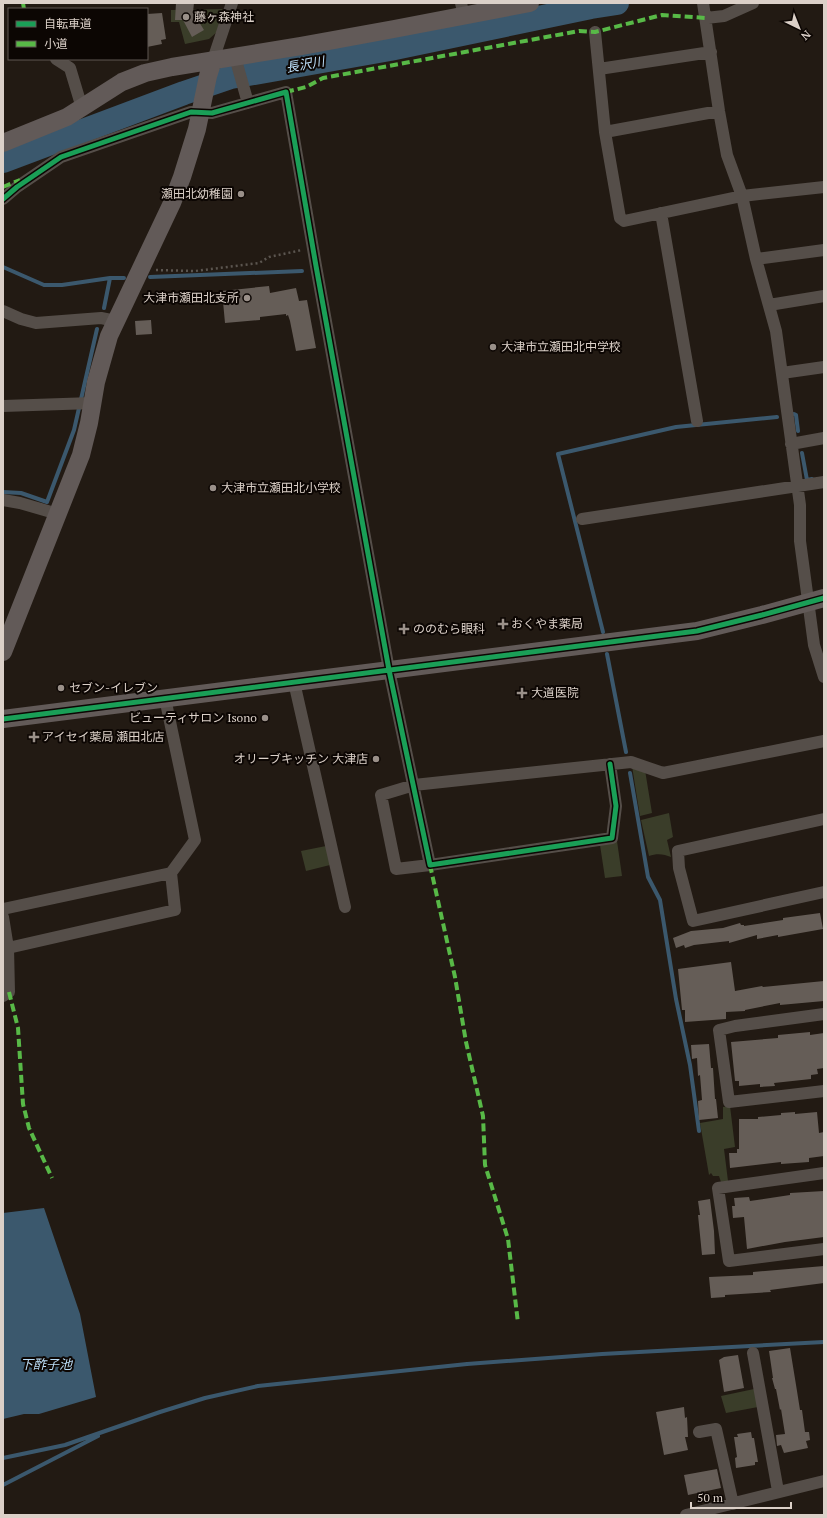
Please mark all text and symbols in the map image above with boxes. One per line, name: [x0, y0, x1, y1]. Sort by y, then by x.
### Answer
legend: [8, 8, 148, 60]
north arrow: [779, 8, 819, 48]
place label: 藤ヶ森神社: [194, 9, 254, 24]
marker: 藤ヶ森神社: [181, 12, 191, 22]
text: 自転車道: [44, 16, 92, 31]
text: N: [798, 27, 814, 44]
text: 小道: [44, 36, 68, 51]
water label: 長沢川: [284, 51, 328, 76]
place label: 瀬田北幼稚園: [161, 186, 233, 201]
marker: 瀬田北幼稚園: [236, 189, 246, 199]
place label: 大津市瀬田北支所: [143, 290, 239, 305]
marker: 大津市瀬田北支所: [242, 293, 252, 303]
place label: 大津市立瀬田北中学校: [501, 339, 621, 354]
marker: 大津市立瀬田北中学校: [488, 342, 498, 352]
place label: 大津市立瀬田北小学校: [221, 480, 341, 495]
marker: 大津市立瀬田北小学校: [208, 483, 218, 493]
place label: おくやま薬局: [511, 616, 583, 631]
marker: おくやま薬局: [498, 619, 508, 629]
place label: ののむら眼科: [413, 621, 485, 636]
marker: ののむら眼科: [398, 623, 410, 635]
place label: セブン-イレブン: [69, 680, 158, 695]
marker: セブン-イレブン: [56, 683, 66, 693]
place label: 大道医院: [531, 685, 579, 700]
marker: 大道医院: [516, 687, 528, 699]
place label: ビューティサロン Isono: [129, 710, 257, 725]
marker: ビューティサロン Isono: [260, 713, 270, 723]
place label: アイセイ薬局 瀬田北店: [42, 729, 164, 744]
marker: アイセイ薬局 瀬田北店: [29, 732, 39, 742]
place label: オリーブキッチン 大津店: [234, 751, 368, 766]
marker: オリーブキッチン 大津店: [371, 754, 381, 764]
water label: 下酢子池: [20, 1355, 74, 1373]
scale bar: [691, 1484, 791, 1510]
text: 50 m: [697, 1490, 724, 1505]

